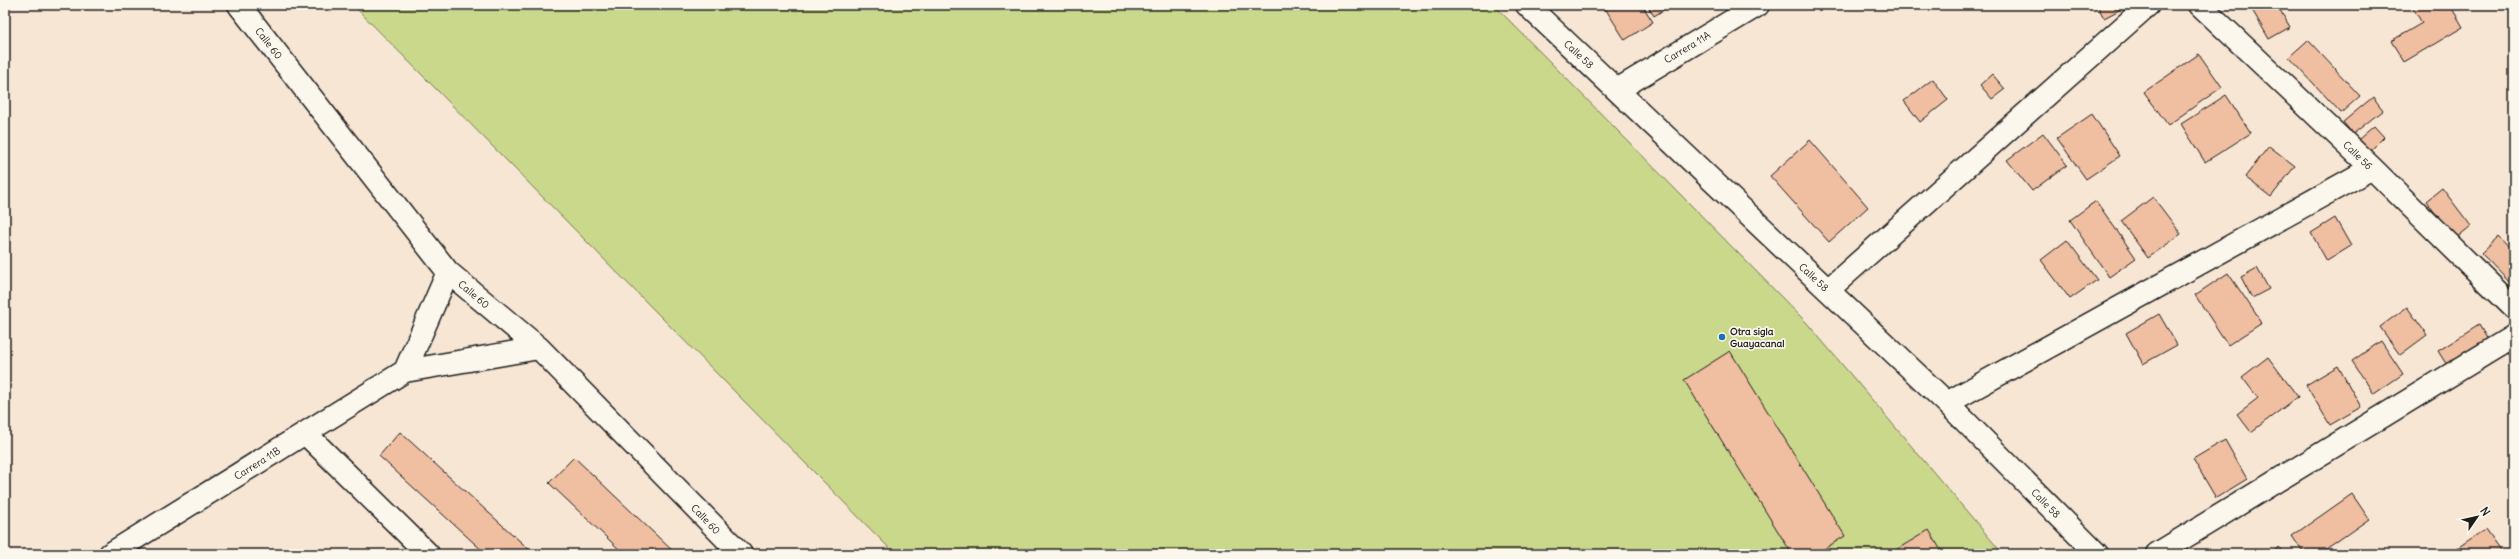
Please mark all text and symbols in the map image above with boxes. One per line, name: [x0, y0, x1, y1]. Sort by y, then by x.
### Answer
street label: Calle 60: [252, 25, 285, 62]
street label: Carrera 11A: [1662, 28, 1713, 66]
street label: Calle 58: [1561, 37, 1596, 72]
street label: Calle 56: [2340, 138, 2375, 173]
street label: Calle 58: [1796, 260, 1831, 295]
street label: Calle 60: [455, 278, 492, 311]
place label: Otra sigla Guayacanal: [1730, 325, 1784, 350]
marker: Otra sigla Guayacanal: [1717, 332, 1727, 342]
street label: Carrera 11B: [232, 444, 283, 483]
street label: Calle 58: [2028, 486, 2063, 521]
north arrow: [2457, 497, 2497, 537]
street label: Calle 60: [688, 502, 723, 537]
text: N: [2477, 504, 2493, 518]

